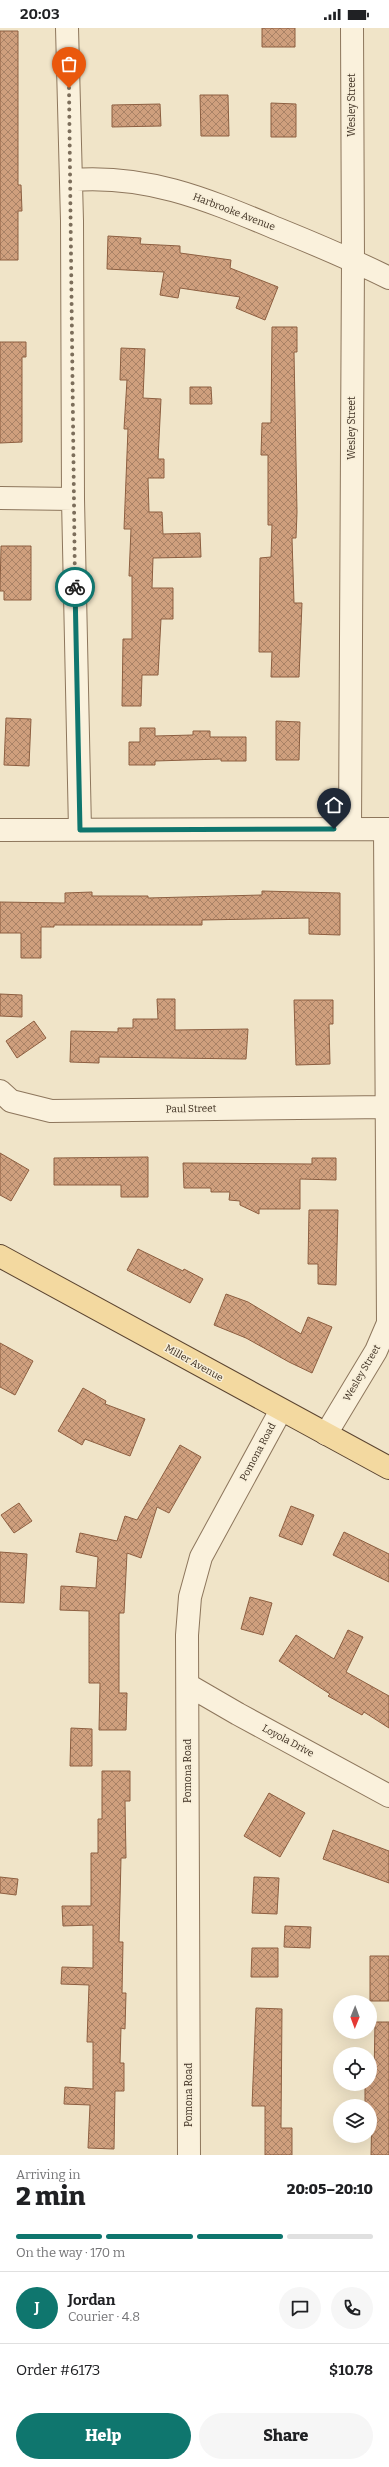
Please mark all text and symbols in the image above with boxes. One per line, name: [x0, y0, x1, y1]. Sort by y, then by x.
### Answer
text: 20:03: [20, 5, 60, 23]
pin: [52, 47, 86, 88]
icon: bag: [58, 53, 80, 75]
street label: Wesley Street: [346, 73, 358, 137]
street label: Harbrooke Avenue: [191, 191, 277, 233]
street label: Wesley Street: [346, 396, 358, 460]
courier: [55, 567, 95, 607]
icon: bike: [64, 576, 86, 598]
pin: [317, 788, 351, 829]
icon: home: [323, 794, 345, 816]
street label: Paul Street: [166, 1103, 217, 1115]
street label: Miller Avenue: [163, 1342, 225, 1384]
street label: Wesley Street: [341, 1342, 383, 1403]
street label: Pomona Road: [238, 1421, 278, 1483]
street label: Loyola Drive: [260, 1722, 316, 1760]
street label: Pomona Road: [182, 1739, 194, 1803]
north arrow: [333, 1995, 377, 2039]
map controls: [333, 1995, 377, 2143]
button: locate: [333, 2047, 377, 2091]
street label: Pomona Road: [183, 2063, 195, 2127]
button: layers: [333, 2099, 377, 2143]
text: Arriving in: [16, 2167, 81, 2182]
text: 20:05–20:10: [287, 2180, 373, 2198]
text: 2 min: [16, 2181, 86, 2212]
text: On the way · 170 m: [16, 2245, 125, 2260]
button: chat: [279, 2287, 321, 2329]
button: phone: [331, 2287, 373, 2329]
text: Jordan: [68, 2291, 115, 2309]
text: J: [34, 2299, 40, 2317]
text: Courier · 4.8: [68, 2309, 140, 2324]
text: Order #6173: [16, 2361, 100, 2379]
text: $10.78: [329, 2361, 373, 2379]
button: Help: [16, 2413, 191, 2459]
button: Share: [199, 2413, 373, 2459]

